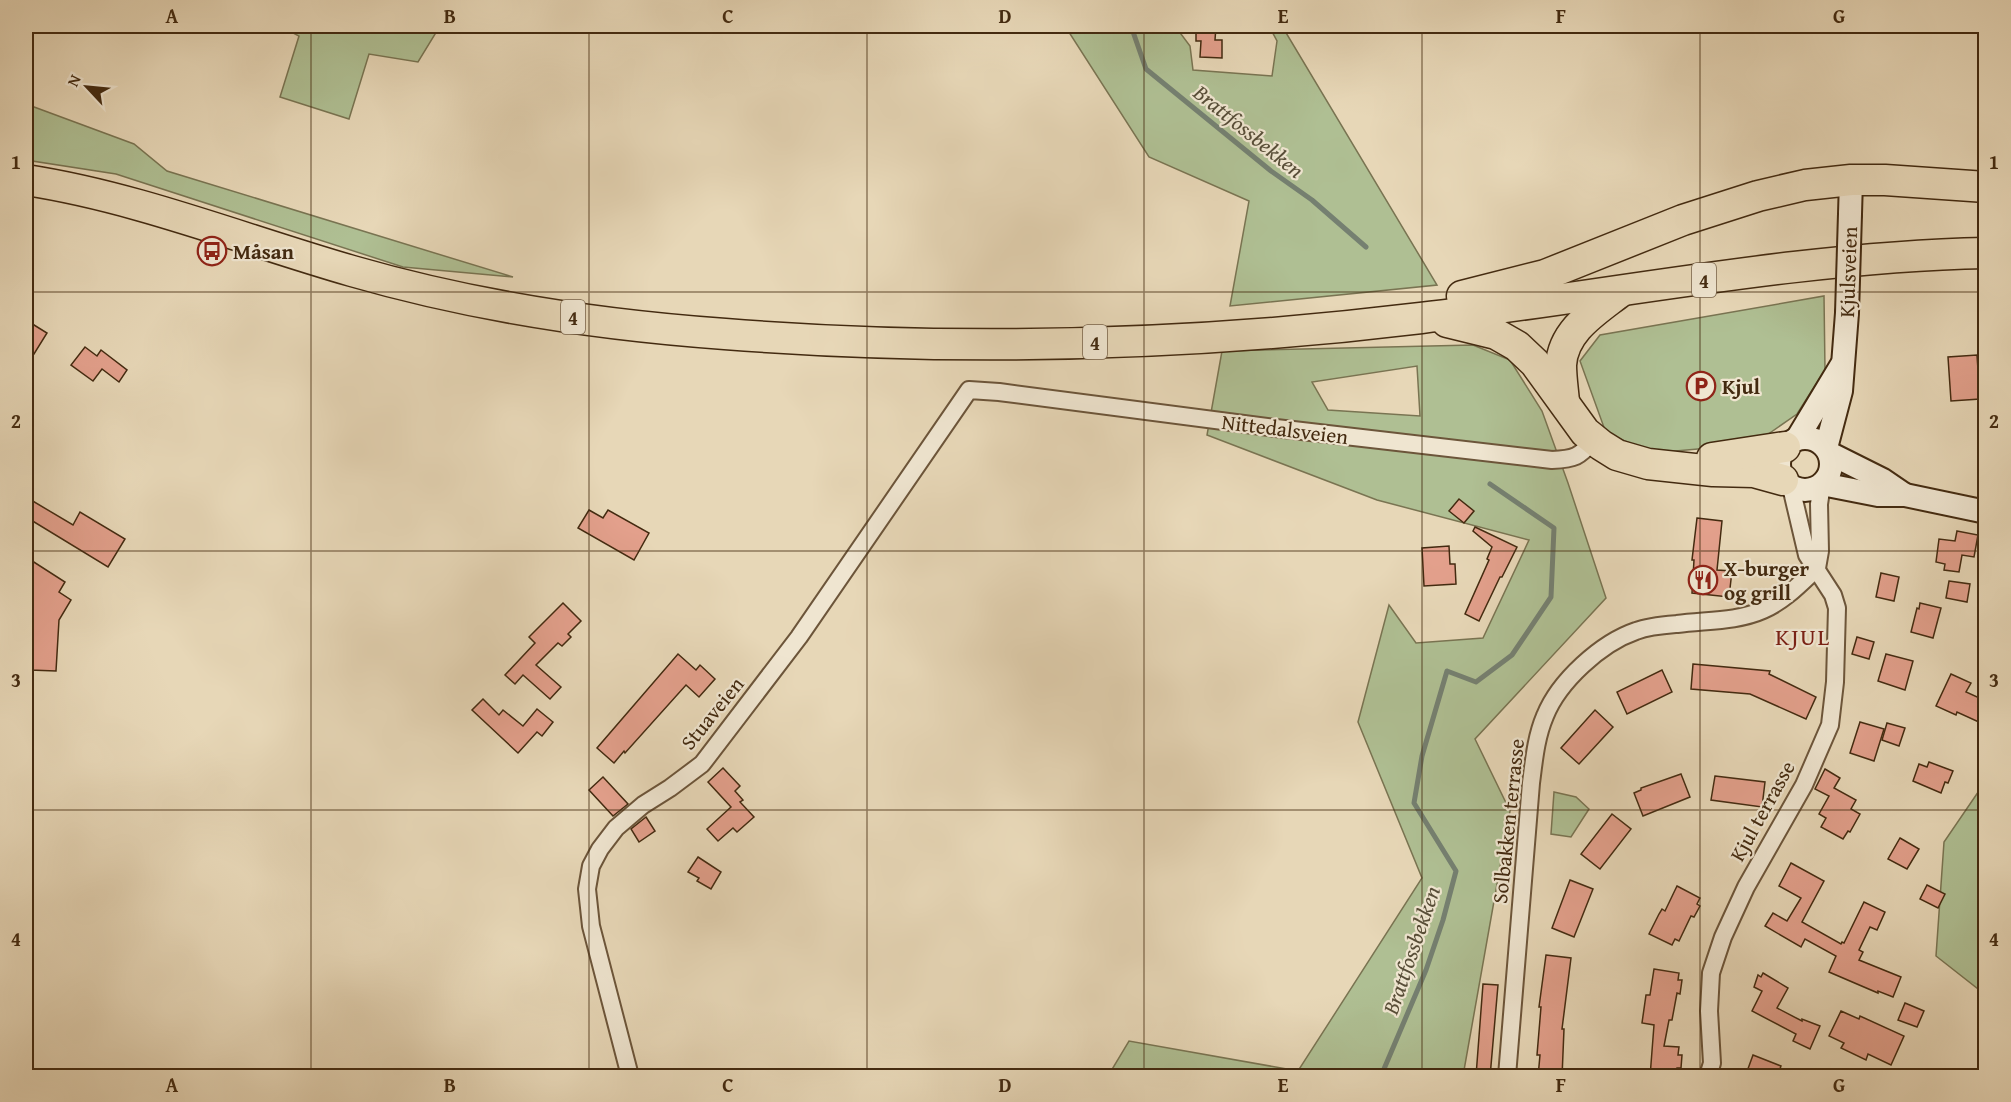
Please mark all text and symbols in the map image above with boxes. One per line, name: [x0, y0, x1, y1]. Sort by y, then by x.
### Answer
text: A: [166, 1, 179, 30]
text: B: [444, 1, 456, 30]
text: C: [722, 1, 734, 30]
text: D: [998, 1, 1012, 30]
text: E: [1278, 1, 1289, 30]
text: F: [1556, 1, 1566, 30]
text: G: [1833, 1, 1845, 30]
north arrow: [57, 57, 117, 117]
text: N: [60, 70, 87, 90]
water label: Brattfossbekken: [1186, 76, 1311, 186]
text: 1: [11, 147, 21, 176]
text: 1: [1989, 147, 1999, 176]
street label: Kjulsveien: [1831, 226, 1865, 318]
bus stop icon: Måsan: [196, 235, 228, 267]
place label: Måsan: [233, 236, 295, 267]
road number: 4: [1692, 263, 1716, 297]
road number: 4: [561, 300, 585, 334]
road number: 4: [1083, 325, 1107, 359]
parking icon: Kjul: [1685, 370, 1717, 402]
place label: Kjul: [1722, 371, 1761, 402]
text: 2: [11, 406, 21, 435]
street label: Nittedalsveien: [1220, 406, 1350, 452]
text: 2: [1989, 406, 1999, 435]
place label: X-burger og grill: [1724, 553, 1809, 608]
restaurant icon: X-burger og grill: [1687, 564, 1719, 596]
district label: KJUL: [1775, 619, 1831, 654]
text: 3: [11, 665, 21, 694]
text: 3: [1989, 665, 1999, 694]
street label: Stuaveien: [673, 670, 751, 756]
street label: Solbakken terrasse: [1484, 737, 1532, 905]
street label: Kjul terrasse: [1722, 755, 1802, 867]
water label: Brattfossbekken: [1374, 882, 1448, 1019]
text: 4: [11, 924, 21, 953]
text: 4: [1989, 924, 1999, 953]
text: A: [166, 1070, 179, 1099]
text: B: [444, 1070, 456, 1099]
text: C: [722, 1070, 734, 1099]
text: D: [998, 1070, 1012, 1099]
text: E: [1278, 1070, 1289, 1099]
text: F: [1556, 1070, 1566, 1099]
text: G: [1833, 1070, 1845, 1099]

